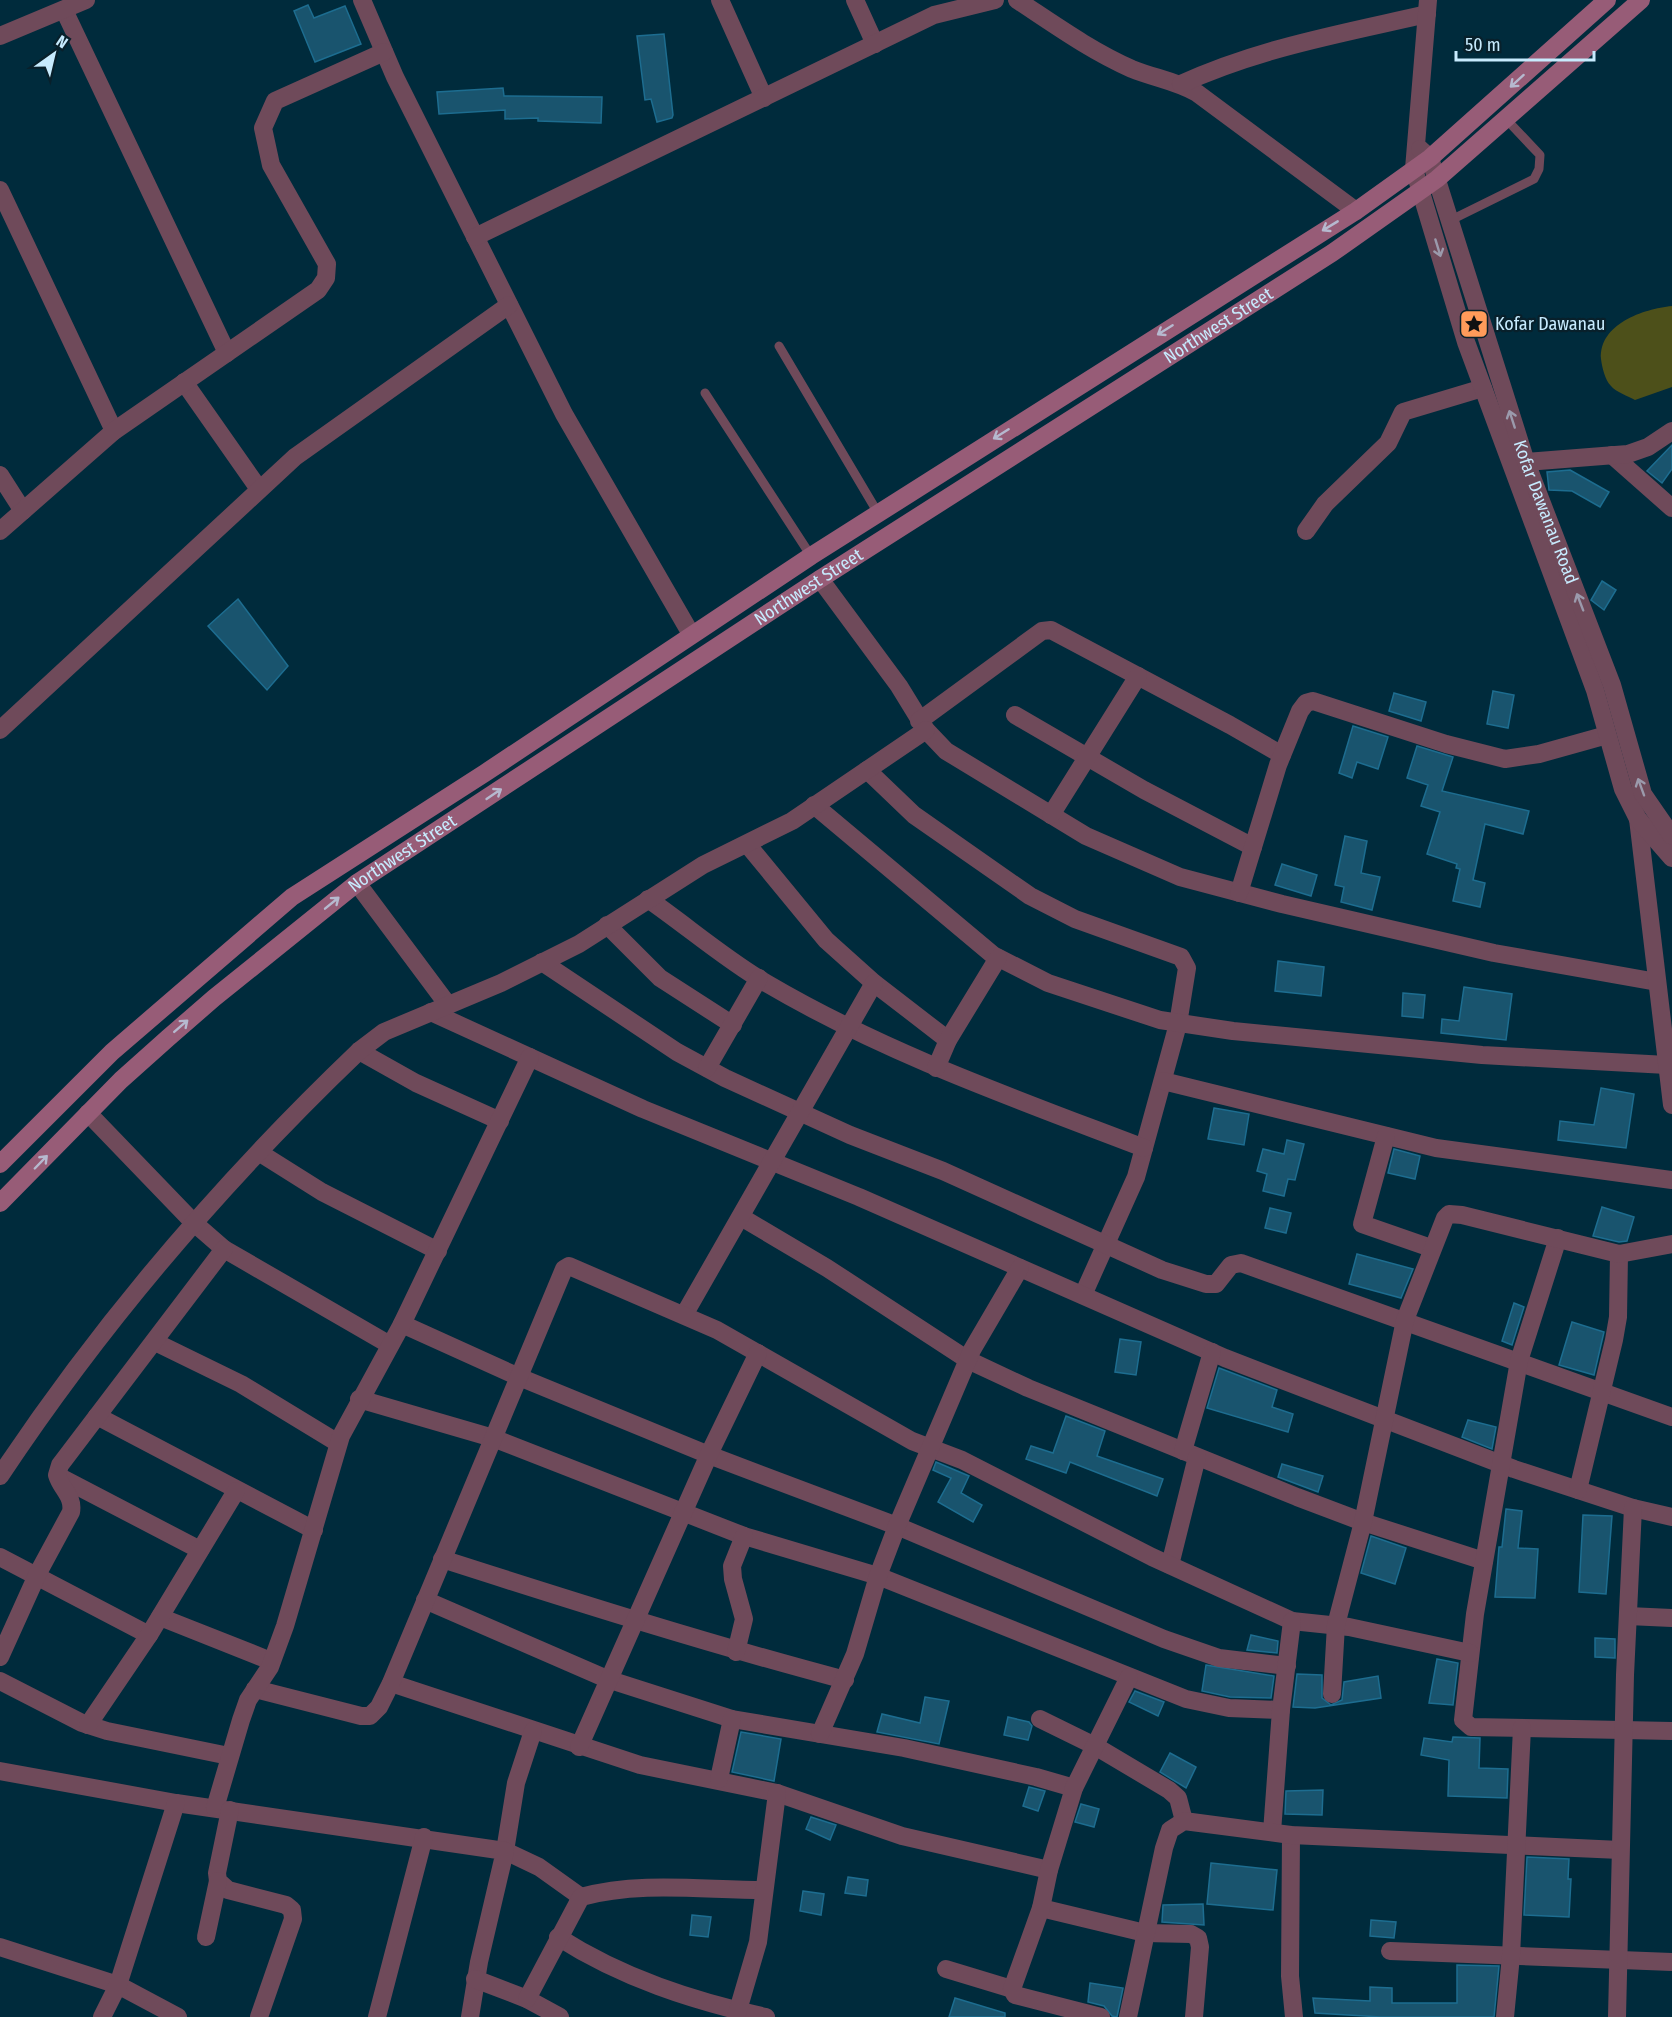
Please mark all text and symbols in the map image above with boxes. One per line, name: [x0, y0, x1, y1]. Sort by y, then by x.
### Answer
north arrow: [24, 24, 84, 84]
scale bar: [1456, 24, 1594, 62]
text: N: [53, 31, 71, 53]
text: 50 m: [1465, 34, 1501, 56]
one-way arrow: [1510, 74, 1525, 88]
one-way arrow: [1322, 221, 1339, 233]
one-way arrow: [1433, 238, 1444, 257]
street label: Northwest Street: [1160, 283, 1277, 368]
place icon: Kofar Dawanau: [1458, 308, 1490, 340]
place label: Kofar Dawanau: [1495, 313, 1605, 335]
one-way arrow: [1157, 324, 1174, 336]
one-way arrow: [1506, 410, 1517, 429]
one-way arrow: [992, 428, 1009, 441]
street label: Kofar Dawanau Road: [1509, 437, 1583, 587]
street label: Northwest Street: [750, 544, 867, 630]
one-way arrow: [1573, 593, 1584, 612]
one-way arrow: [1635, 778, 1646, 797]
one-way arrow: [485, 788, 501, 800]
street label: Northwest Street: [343, 810, 460, 897]
one-way arrow: [324, 897, 340, 910]
one-way arrow: [173, 1020, 189, 1033]
one-way arrow: [34, 1154, 48, 1169]

